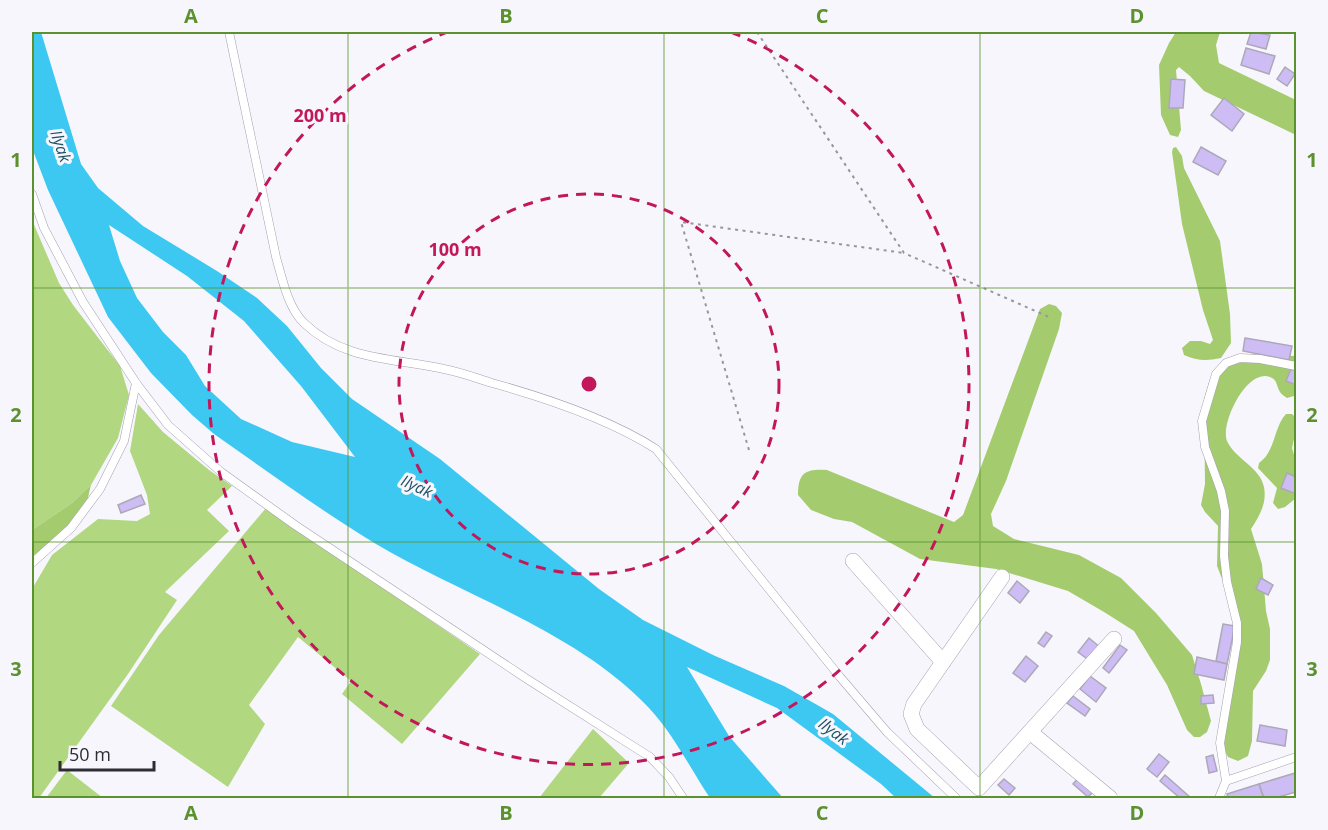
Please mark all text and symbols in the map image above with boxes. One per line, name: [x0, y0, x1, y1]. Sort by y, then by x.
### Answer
text: A: [184, 2, 198, 29]
text: B: [499, 2, 513, 29]
text: C: [816, 2, 829, 29]
text: D: [1130, 2, 1144, 29]
text: 200 m: [293, 103, 347, 127]
water label: Ilyak: [45, 127, 77, 166]
text: 1: [10, 146, 22, 173]
text: 1: [1306, 146, 1318, 173]
text: 100 m: [428, 237, 482, 261]
centre of rings: [579, 374, 599, 394]
text: 2: [10, 401, 22, 428]
text: 2: [1306, 401, 1318, 428]
water label: Ilyak: [398, 469, 437, 503]
text: 3: [10, 655, 22, 682]
text: 3: [1306, 655, 1318, 682]
water label: Ilyak: [814, 712, 855, 750]
scale bar: [60, 734, 154, 772]
text: 50 m: [69, 742, 111, 766]
text: A: [184, 799, 198, 826]
text: B: [499, 799, 513, 826]
text: C: [816, 799, 829, 826]
text: D: [1130, 799, 1144, 826]

